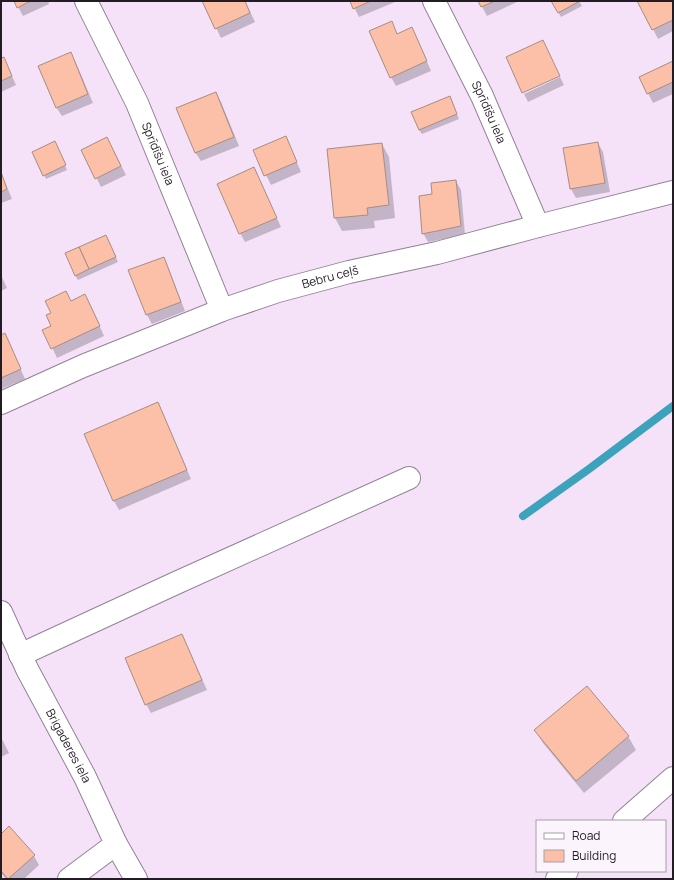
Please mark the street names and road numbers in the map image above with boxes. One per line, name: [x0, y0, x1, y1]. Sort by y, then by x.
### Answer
street label: Sprīdīšu iela: [468, 78, 510, 146]
street label: Sprīdīšu iela: [138, 120, 179, 188]
street label: Bebru ceļš: [300, 261, 360, 292]
street label: Brigaderes iela: [42, 706, 96, 785]

